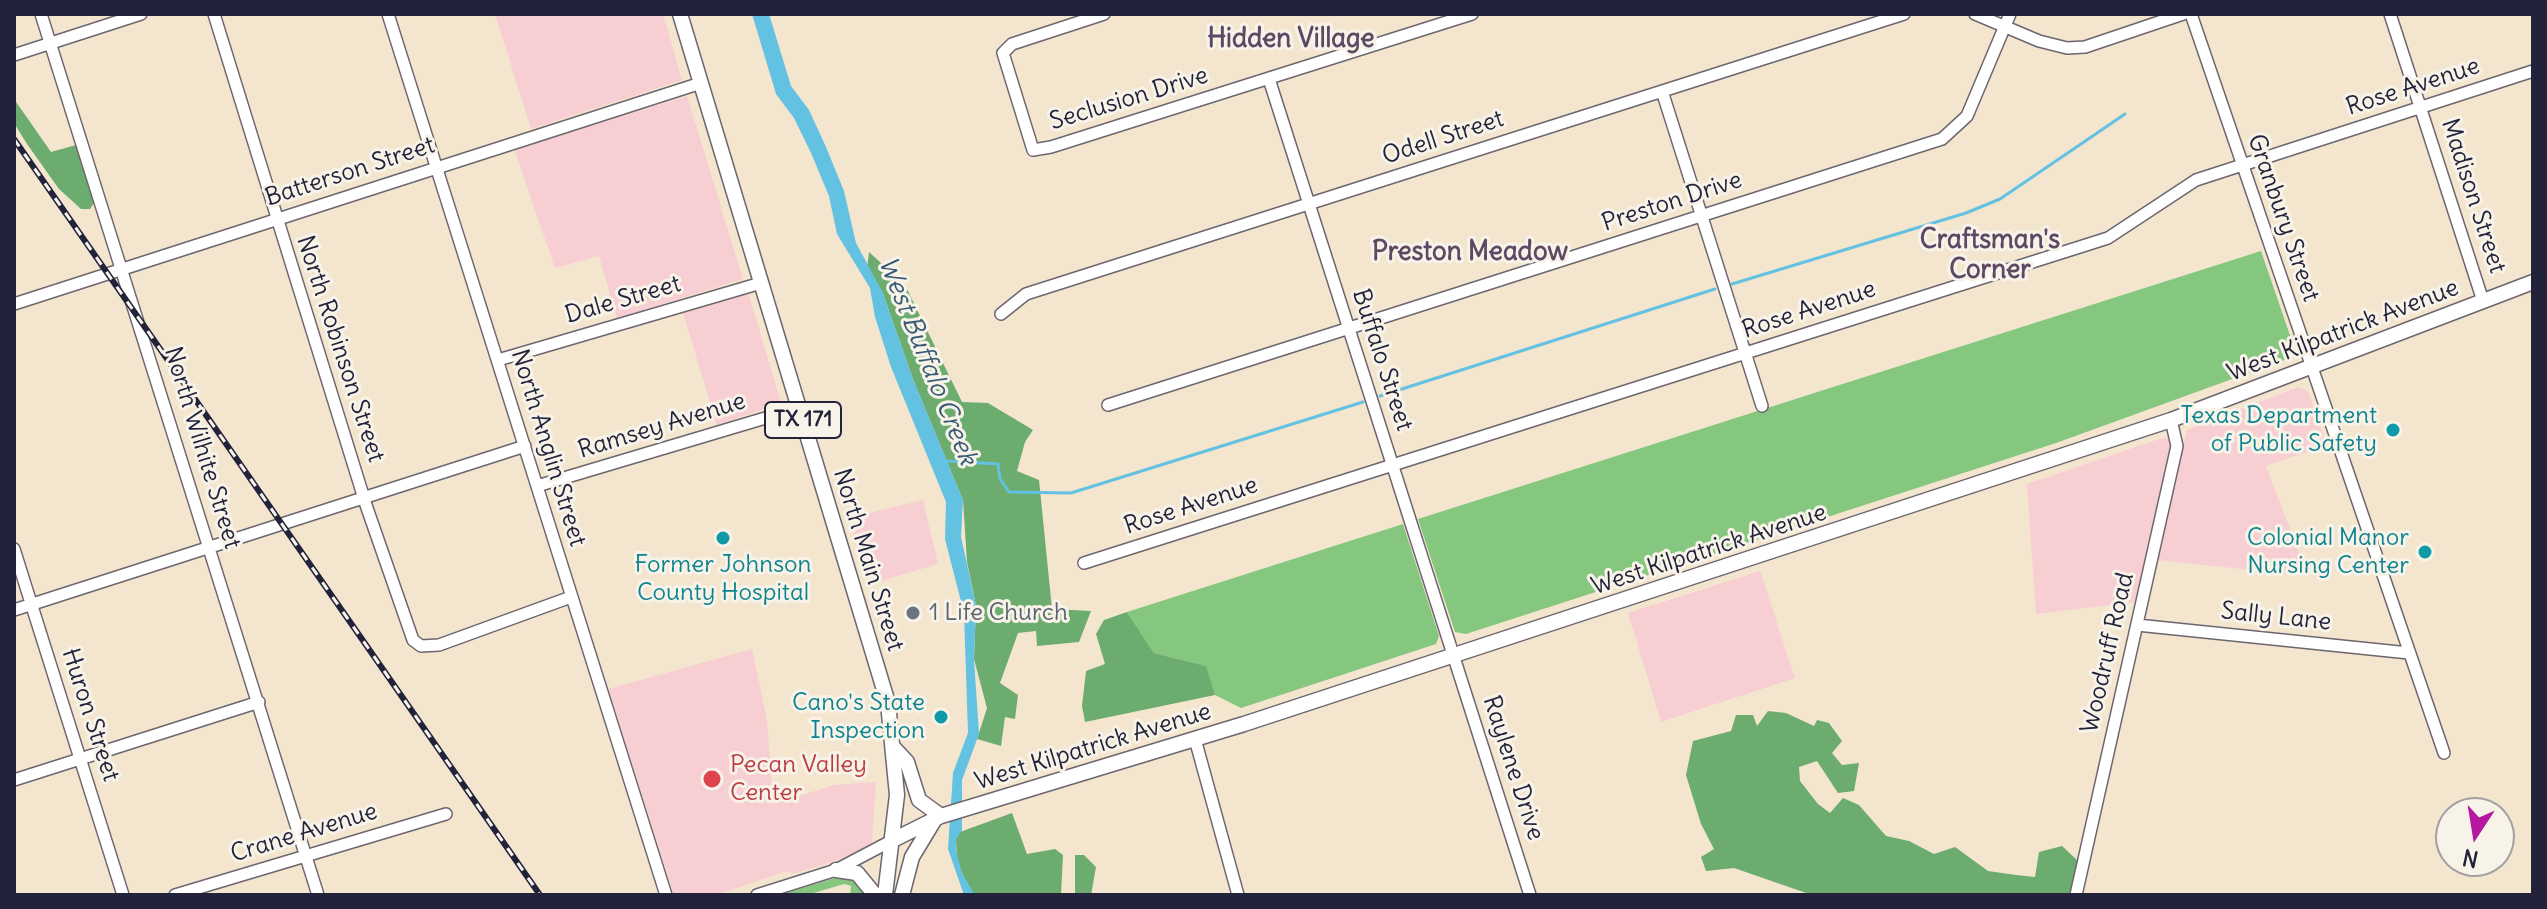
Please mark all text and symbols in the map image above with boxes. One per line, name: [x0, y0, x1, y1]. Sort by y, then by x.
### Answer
district label: Hidden Village: [1207, 24, 1375, 56]
street label: Rose Avenue: [2343, 52, 2483, 122]
street label: Seclusion Drive: [1046, 61, 1212, 137]
street label: Odell Street: [1379, 105, 1507, 171]
street label: Madison Street: [2435, 115, 2511, 277]
street label: Batterson Street: [262, 131, 438, 213]
street label: Granbury Street: [2241, 131, 2325, 305]
street label: Preston Drive: [1598, 166, 1746, 238]
district label: Craftsman's Corner: [1920, 225, 2060, 286]
street label: North Robinson Street: [290, 232, 390, 466]
district label: Preston Meadow: [1372, 237, 1568, 269]
water label: West Buffalo Creek: [871, 252, 983, 470]
street label: Dale Street: [562, 270, 684, 330]
street label: West Kilpatrick Avenue: [2223, 274, 2463, 388]
street label: Rose Avenue: [1739, 275, 1879, 345]
street label: Buffalo Street: [1346, 285, 1418, 435]
street label: North Wilhite Street: [158, 344, 246, 552]
street label: North Anglin Street: [504, 346, 592, 550]
street label: Ramsey Avenue: [575, 387, 749, 465]
road number: TX 171: [765, 402, 841, 438]
place label: Texas Department of Public Safety: [2180, 402, 2377, 458]
marker: Texas Department of Public Safety: [2384, 421, 2402, 439]
street label: North Main Street: [827, 465, 909, 655]
street label: Rose Avenue: [1121, 471, 1261, 541]
street label: West Kilpatrick Avenue: [1588, 498, 1830, 602]
place label: Colonial Manor Nursing Center: [2247, 524, 2409, 580]
marker: Former Johnson County Hospital: [714, 529, 732, 547]
marker: Colonial Manor Nursing Center: [2416, 543, 2434, 561]
place label: Former Johnson County Hospital: [635, 551, 811, 607]
street label: Woodruff Road: [2076, 570, 2140, 736]
street label: Sally Lane: [2220, 597, 2332, 637]
place label: 1 Life Church: [929, 599, 1068, 627]
marker: 1 Life Church: [904, 604, 922, 622]
street label: Huron Street: [55, 645, 125, 785]
place label: Cano's State Inspection: [792, 689, 925, 745]
street label: Raylene Drive: [1476, 692, 1550, 844]
street label: West Kilpatrick Avenue: [971, 697, 1215, 797]
marker: Cano's State Inspection: [932, 708, 950, 726]
place label: Pecan Valley Center: [730, 751, 867, 807]
marker: Pecan Valley Center: [701, 768, 723, 790]
street label: Crane Avenue: [227, 797, 381, 869]
north arrow: [2435, 797, 2515, 877]
text: N: [2460, 843, 2481, 874]

